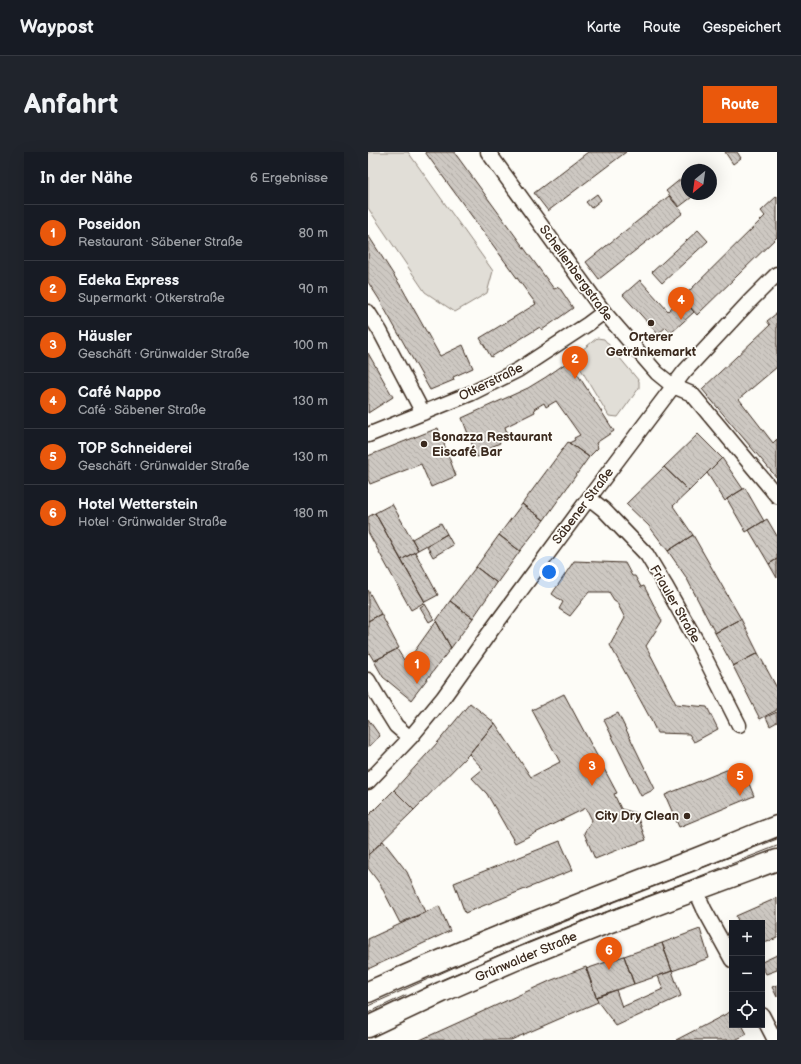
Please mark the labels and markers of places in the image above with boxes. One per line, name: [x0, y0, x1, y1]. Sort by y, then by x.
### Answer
pin: 4: [668, 287, 694, 320]
marker: Orterer Getränkemarkt: [646, 318, 656, 328]
place label: Orterer Getränkemarkt: [606, 329, 697, 360]
pin: 2: [562, 346, 588, 379]
place label: Bonazza Restaurant Eiscafé Bar: [432, 429, 553, 460]
marker: Bonazza Restaurant Eiscafé Bar: [419, 439, 429, 449]
pin: 1: [404, 651, 430, 684]
pin: 3: [579, 753, 605, 786]
pin: 5: [727, 763, 753, 796]
place label: City Dry Clean: [595, 808, 679, 824]
marker: City Dry Clean: [682, 811, 692, 821]
pin: 6: [596, 937, 622, 970]

